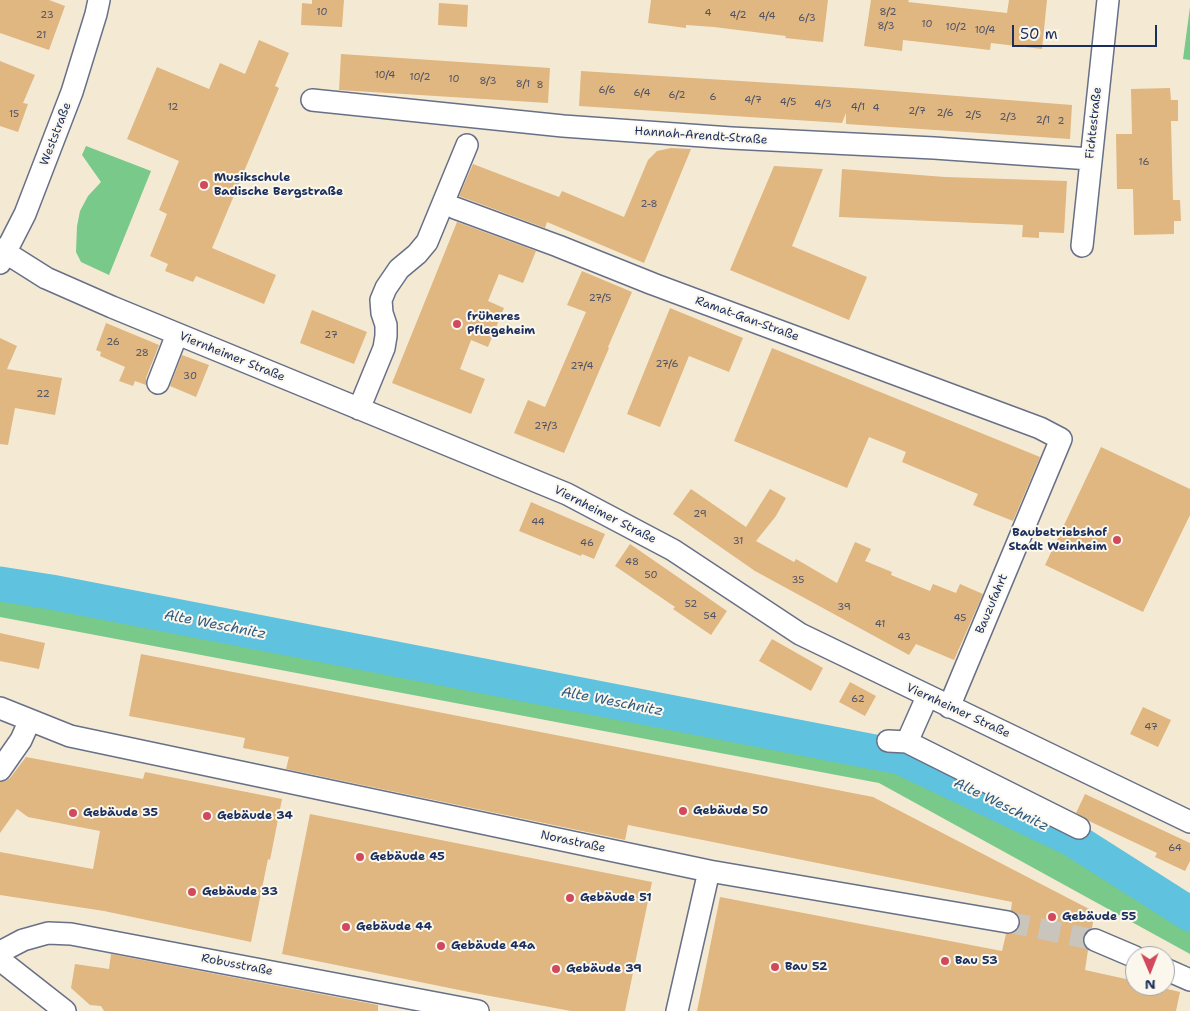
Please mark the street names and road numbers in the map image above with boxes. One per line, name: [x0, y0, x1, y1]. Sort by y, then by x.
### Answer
street label: Fichtestraße: [1083, 86, 1105, 160]
street label: Weststraße: [37, 100, 75, 168]
street label: Hannah-Arendt-Straße: [634, 124, 768, 148]
street label: Ramat-Gan-Straße: [693, 294, 801, 344]
street label: Viernheimer Straße: [177, 329, 287, 385]
street label: Viernheimer Straße: [551, 483, 659, 547]
street label: Bauzufahrt: [973, 572, 1011, 636]
street label: Viernheimer Straße: [904, 681, 1012, 741]
street label: Norastraße: [539, 828, 607, 856]
street label: Robusstraße: [200, 951, 274, 979]

